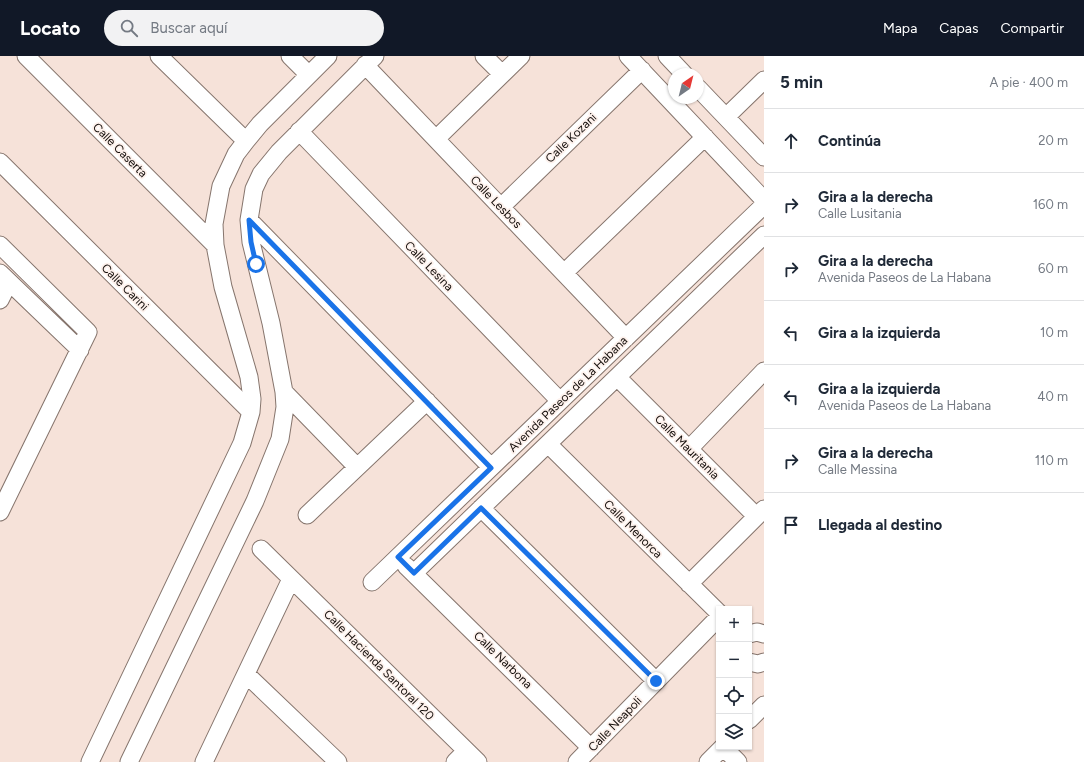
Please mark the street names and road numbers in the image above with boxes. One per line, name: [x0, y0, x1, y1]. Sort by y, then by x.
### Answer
street label: Calle Kozani: [543, 110, 599, 166]
street label: Calle Caserta: [90, 120, 150, 180]
street label: Calle Lesbos: [468, 173, 525, 231]
street label: Calle Lesina: [402, 238, 456, 294]
street label: Calle Carini: [99, 261, 151, 313]
street label: Avenida Paseos de La Habana: [506, 333, 630, 455]
street label: Calle Mauritania: [652, 412, 722, 482]
street label: Calle Menorca: [601, 497, 665, 561]
street label: Calle Hacienda Santoral 120: [321, 607, 437, 723]
street label: Calle Narbona: [471, 629, 535, 691]
street label: Calle Neapoli: [585, 694, 645, 754]

